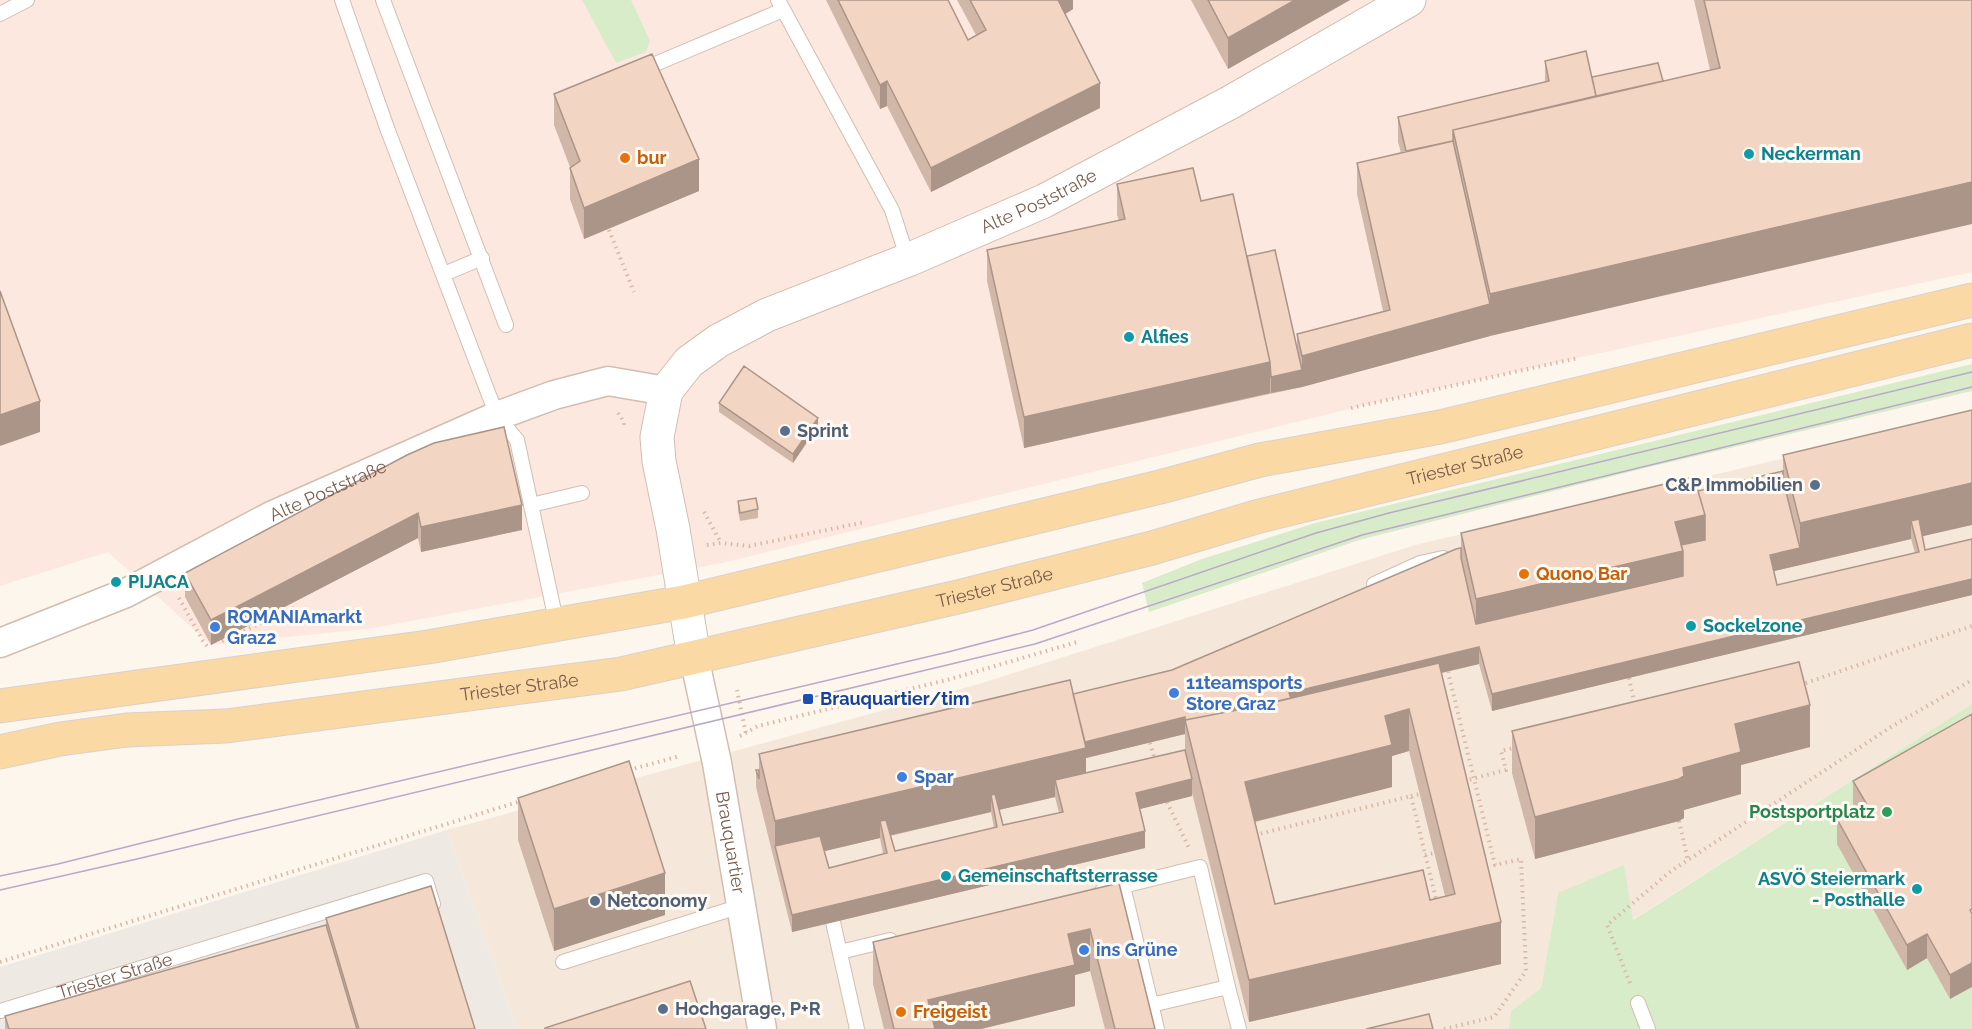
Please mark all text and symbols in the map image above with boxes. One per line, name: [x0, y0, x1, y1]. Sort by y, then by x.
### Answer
place label: Neckerman: [1761, 143, 1861, 164]
place label: bur: [637, 147, 667, 168]
marker: Neckerman: [1742, 147, 1756, 161]
marker: bur: [618, 151, 632, 165]
street label: Alte Poststraße: [977, 164, 1100, 237]
place label: Alfies: [1141, 326, 1189, 347]
marker: Alfies: [1122, 330, 1136, 344]
place label: Sprint: [797, 420, 849, 441]
marker: Sprint: [778, 424, 792, 438]
street label: Triester Straße: [1404, 440, 1526, 489]
street label: Alte Poststraße: [266, 455, 390, 525]
place label: C&P Immobilien: [1665, 474, 1803, 495]
marker: C&P Immobilien: [1808, 478, 1822, 492]
street label: Triester Straße: [934, 562, 1055, 612]
place label: Quono Bar: [1536, 563, 1627, 584]
marker: Quono Bar: [1517, 567, 1531, 581]
place label: PIJACA: [128, 571, 190, 592]
marker: PIJACA: [109, 575, 123, 589]
place label: ROMANIAmarkt Graz2: [227, 606, 362, 648]
place label: Sockelzone: [1703, 615, 1803, 636]
marker: Sockelzone: [1684, 619, 1698, 633]
marker: ROMANIAmarkt Graz2: [208, 620, 222, 634]
street label: Triester Straße: [459, 669, 580, 705]
place label: 11teamsports Store Graz: [1186, 672, 1303, 714]
marker: 11teamsports Store Graz: [1167, 686, 1181, 700]
place label: Brauquartier/tim: [820, 688, 970, 709]
marker: Brauquartier/tim: [801, 692, 815, 706]
place label: Spar: [914, 766, 954, 787]
marker: Spar: [895, 770, 909, 784]
street label: Brauquartier: [712, 789, 750, 896]
place label: Postsportplatz: [1749, 801, 1875, 822]
marker: Postsportplatz: [1880, 805, 1894, 819]
place label: Gemeinschaftsterrasse: [958, 865, 1158, 886]
place label: ASVÖ Steiermark - Posthalle: [1758, 867, 1906, 910]
marker: Gemeinschaftsterrasse: [939, 869, 953, 883]
marker: ASVÖ Steiermark - Posthalle: [1910, 882, 1924, 896]
place label: Netconomy: [607, 890, 707, 911]
marker: Netconomy: [588, 894, 602, 908]
place label: ins Grüne: [1096, 939, 1178, 960]
marker: ins Grüne: [1077, 943, 1091, 957]
street label: Triester Straße: [55, 948, 175, 1003]
place label: Hochgarage, P+R: [675, 998, 821, 1019]
place label: Freigeist: [913, 1001, 988, 1022]
marker: Hochgarage, P+R: [656, 1002, 670, 1016]
marker: Freigeist: [894, 1005, 908, 1019]

